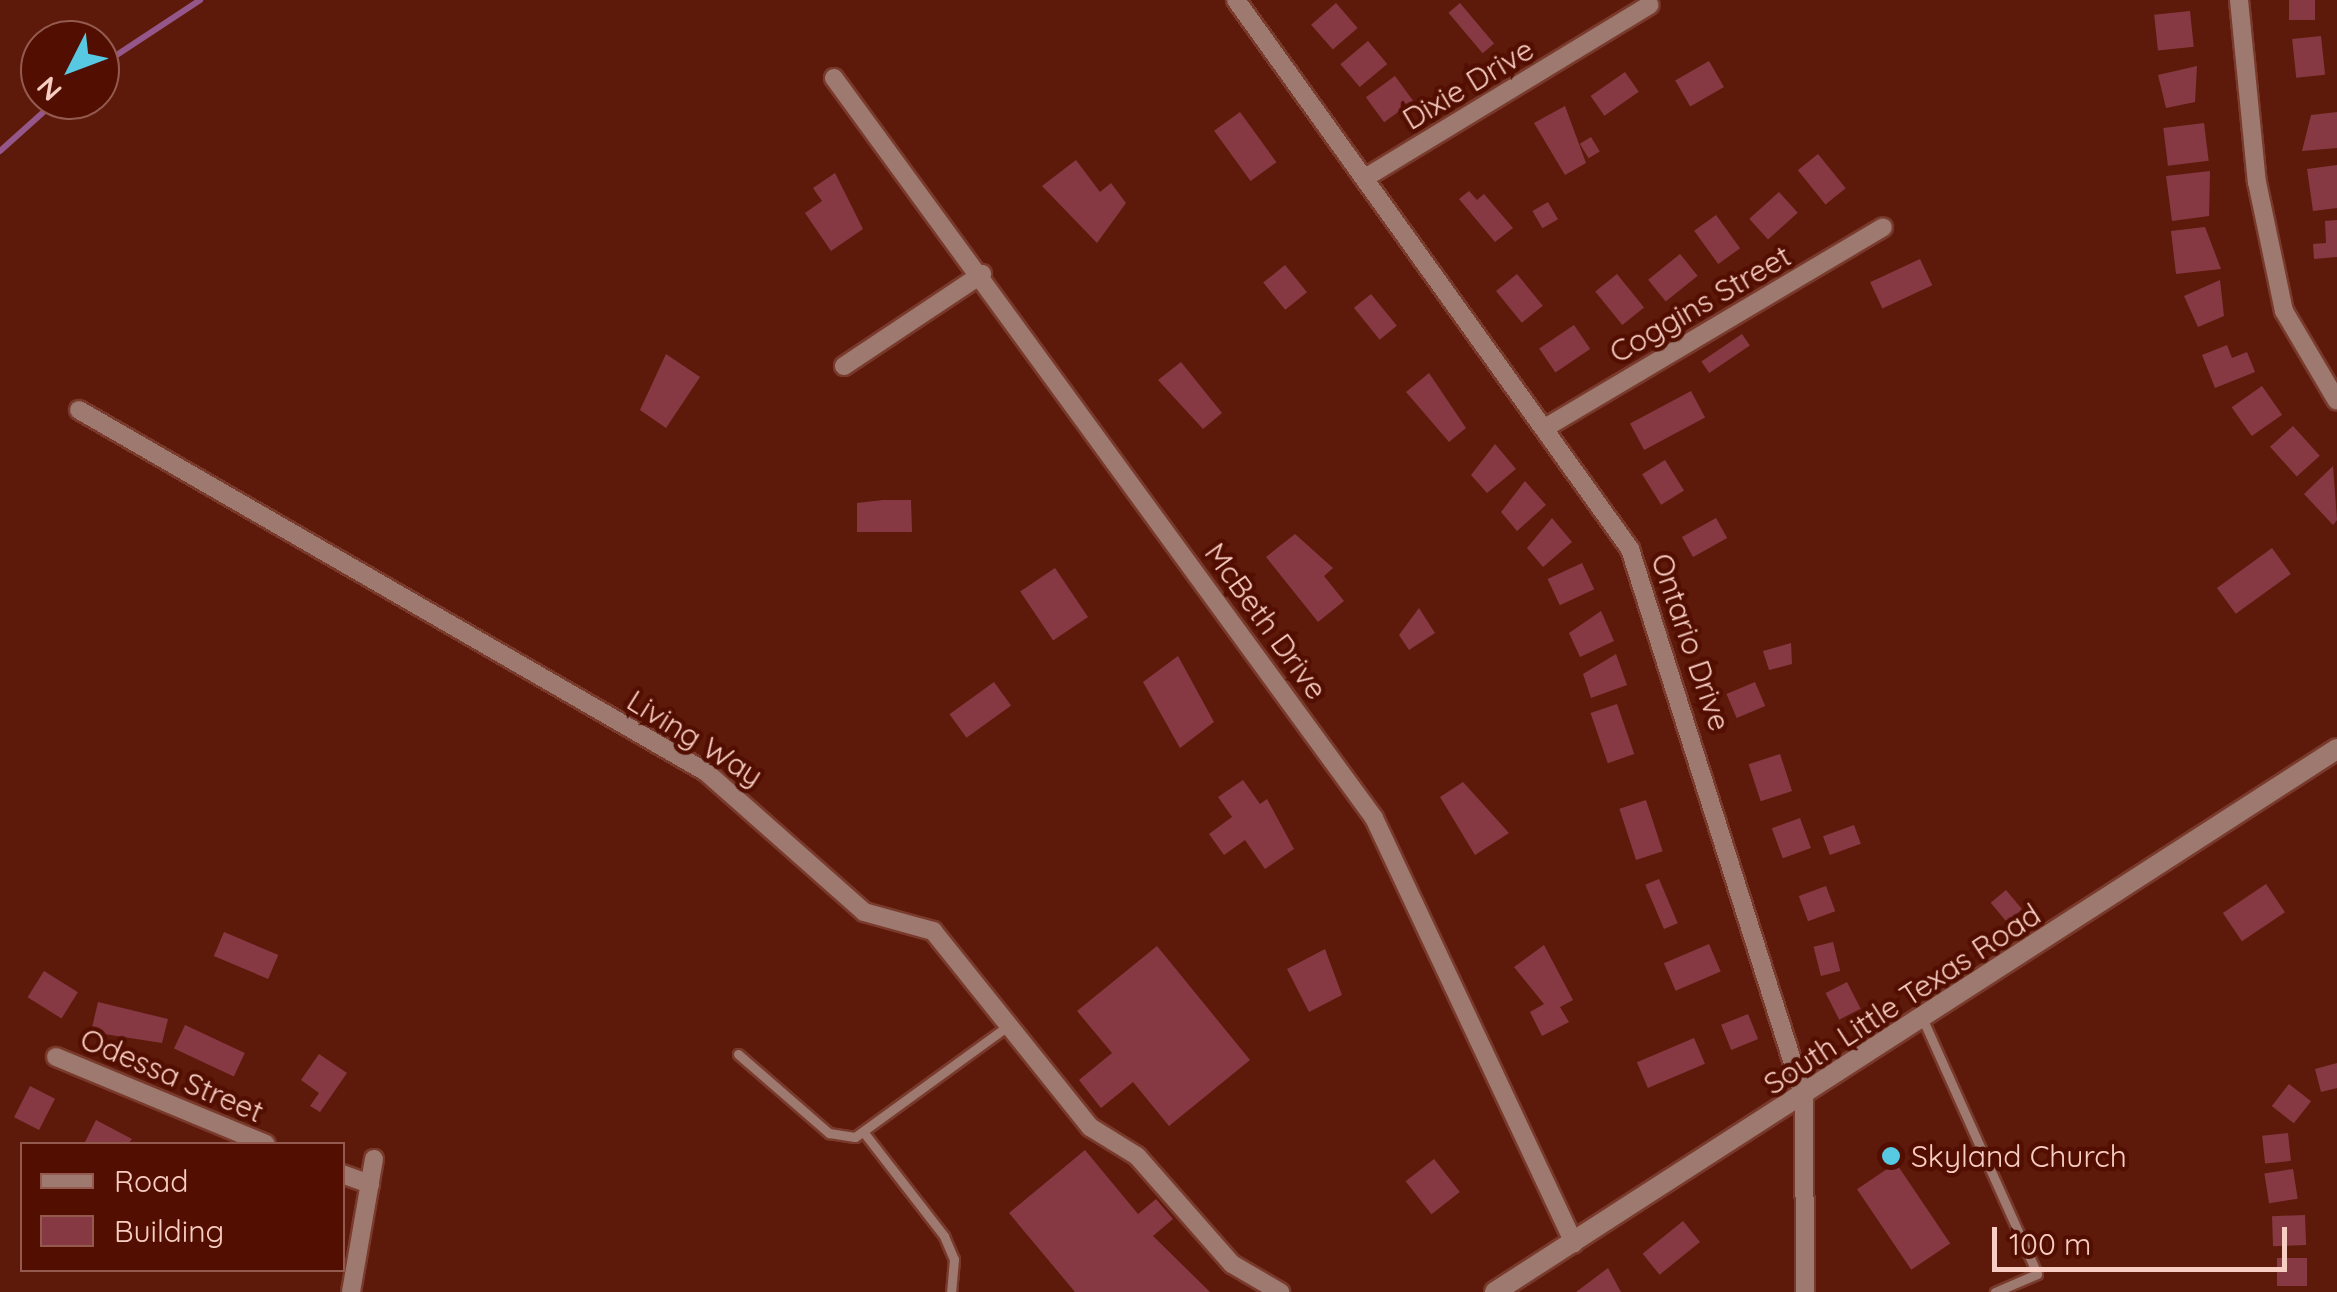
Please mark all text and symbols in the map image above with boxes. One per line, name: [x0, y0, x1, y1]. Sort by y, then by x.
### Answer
north arrow: [20, 20, 120, 120]
street label: Dixie Drive: [1396, 31, 1540, 137]
text: N: [29, 70, 69, 108]
street label: Coggins Street: [1603, 238, 1797, 370]
street label: McBeth Drive: [1197, 536, 1335, 706]
street label: Ontario Drive: [1644, 549, 1738, 735]
street label: Living Way: [621, 682, 769, 794]
street label: South Little Texas Road: [1757, 896, 2047, 1102]
street label: Odessa Street: [75, 1020, 269, 1130]
place label: Skyland Church: [1911, 1138, 2127, 1174]
legend: [20, 1142, 345, 1272]
marker: Skyland Church: [1880, 1145, 1902, 1167]
text: Road: [114, 1162, 188, 1200]
scale bar: [1997, 1207, 2292, 1269]
text: Building: [114, 1212, 224, 1250]
text: 100 m: [2009, 1225, 2091, 1263]

